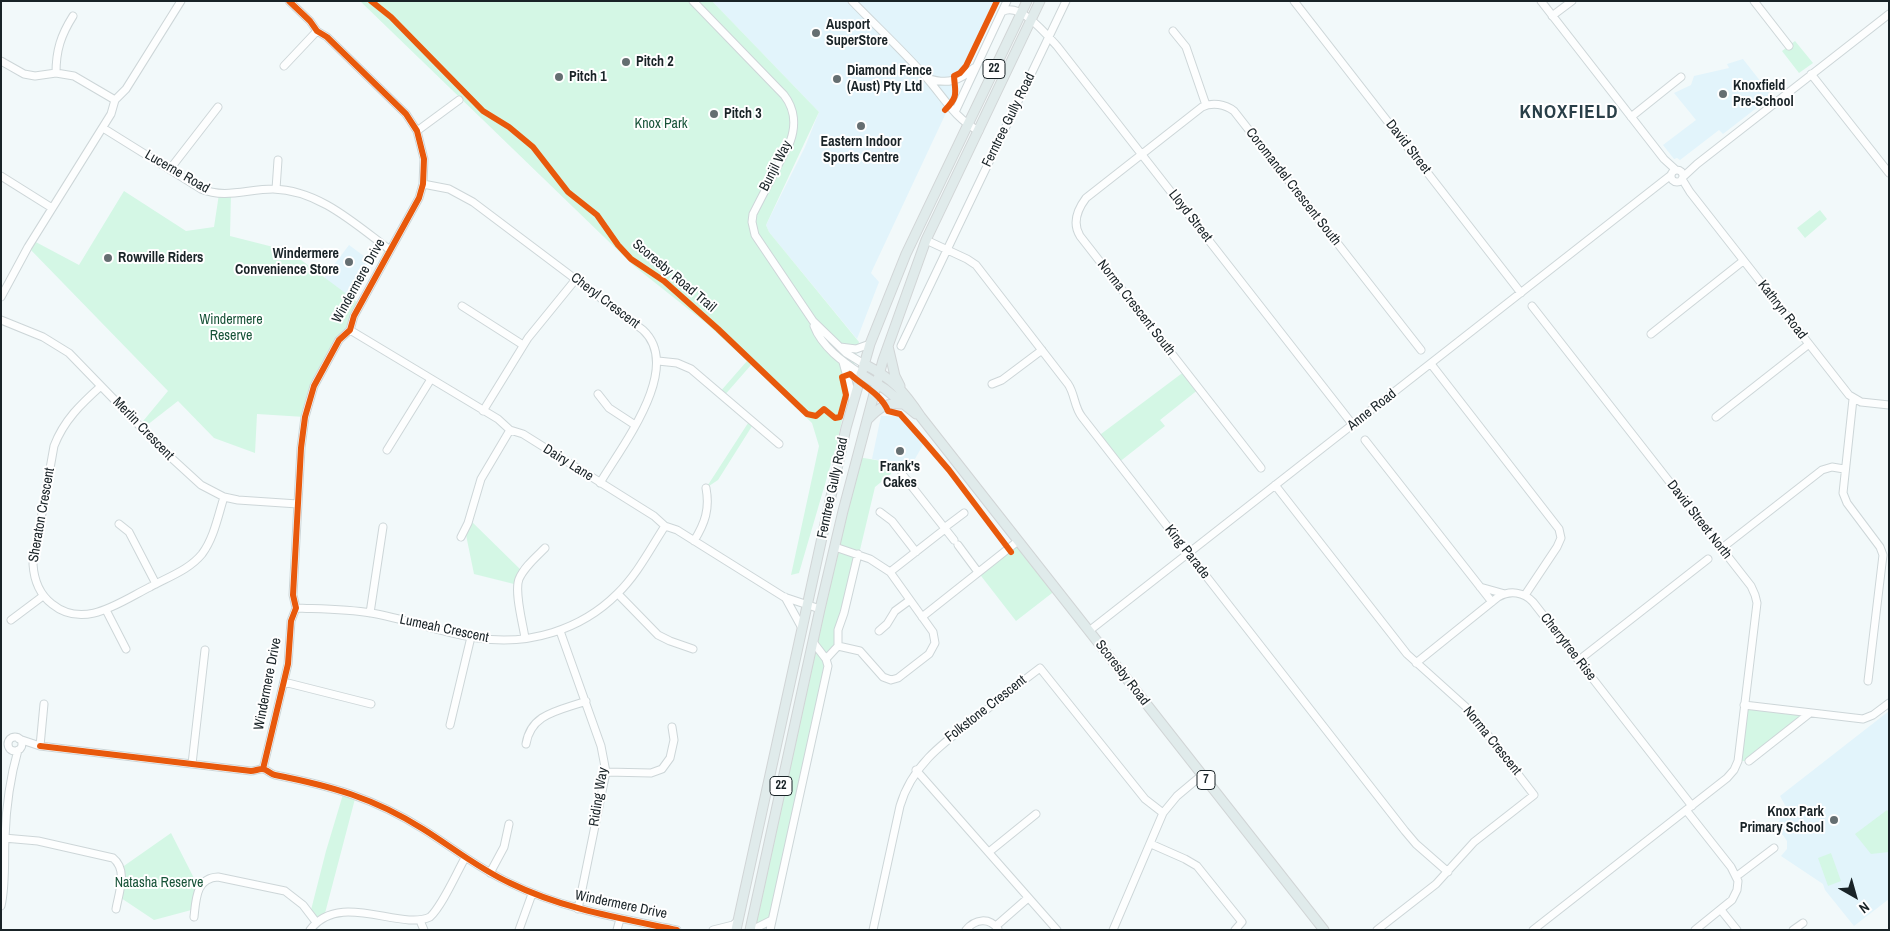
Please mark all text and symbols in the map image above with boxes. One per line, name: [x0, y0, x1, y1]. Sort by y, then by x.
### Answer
place label: Ausport SuperStore: [826, 17, 888, 49]
marker: Ausport SuperStore: [810, 27, 822, 39]
place label: Pitch 2: [636, 54, 674, 70]
marker: Pitch 2: [620, 56, 632, 68]
road number: 22: [983, 60, 1005, 78]
place label: Diamond Fence (Aust) Pty Ltd: [847, 63, 932, 95]
place label: Pitch 1: [569, 69, 607, 85]
street label: Ferntree Gully Road: [979, 70, 1039, 170]
marker: Pitch 1: [553, 71, 565, 83]
marker: Diamond Fence (Aust) Pty Ltd: [831, 73, 843, 85]
place label: Knoxfield Pre-School: [1733, 78, 1794, 110]
marker: Knoxfield Pre-School: [1717, 88, 1729, 100]
district label: KNOXFIELD: [1518, 102, 1620, 124]
place label: Pitch 3: [724, 106, 762, 122]
marker: Pitch 3: [708, 108, 720, 120]
park label: Knox Park: [635, 116, 687, 132]
street label: David Street: [1382, 117, 1434, 177]
marker: Eastern Indoor Sports Centre: [855, 120, 867, 132]
street label: Coromandel Crescent South: [1242, 125, 1344, 249]
place label: Eastern Indoor Sports Centre: [820, 134, 902, 166]
street label: Bunjil Way: [756, 138, 796, 194]
street label: Lucerne Road: [142, 147, 212, 197]
street label: Lloyd Street: [1165, 187, 1215, 245]
street label: Windermere Drive: [329, 236, 389, 326]
street label: Scoresby Road Trail: [629, 236, 719, 316]
place label: Windermere Convenience Store: [235, 246, 339, 278]
place label: Rowville Riders: [118, 250, 203, 266]
marker: Rowville Riders: [102, 252, 114, 264]
marker: Windermere Convenience Store: [343, 256, 355, 268]
street label: Norma Crescent South: [1093, 257, 1179, 359]
street label: Cheryl Crescent: [567, 270, 643, 332]
street label: Kathryn Road: [1754, 277, 1810, 343]
park label: Windermere Reserve: [199, 312, 263, 344]
street label: Anne Road: [1344, 386, 1400, 434]
street label: Merlin Crescent: [109, 394, 177, 464]
street label: Ferntree Gully Road: [814, 436, 852, 540]
street label: Dairy Lane: [540, 441, 596, 485]
marker: Frank's Cakes: [894, 445, 906, 457]
place label: Frank's Cakes: [880, 459, 920, 492]
street label: Sheraton Crescent: [25, 466, 59, 564]
street label: David Street North: [1663, 477, 1735, 563]
street label: King Parade: [1161, 522, 1213, 582]
street label: Cherrytree Rise: [1536, 610, 1600, 684]
street label: Lumeah Crescent: [398, 611, 490, 647]
street label: Windermere Drive: [251, 636, 285, 732]
street label: Scoresby Road: [1091, 637, 1153, 709]
street label: Folkstone Crescent: [942, 672, 1030, 746]
street label: Norma Crescent: [1459, 703, 1525, 779]
street label: Riding Way: [586, 766, 612, 828]
road number: 7: [1197, 770, 1215, 790]
road number: 22: [770, 776, 792, 796]
place label: Knox Park Primary School: [1740, 804, 1824, 836]
marker: Knox Park Primary School: [1828, 814, 1840, 826]
north arrow: [1830, 871, 1880, 921]
park label: Natasha Reserve: [115, 875, 203, 891]
street label: Windermere Drive: [573, 887, 669, 923]
text: N: [1855, 898, 1873, 917]

